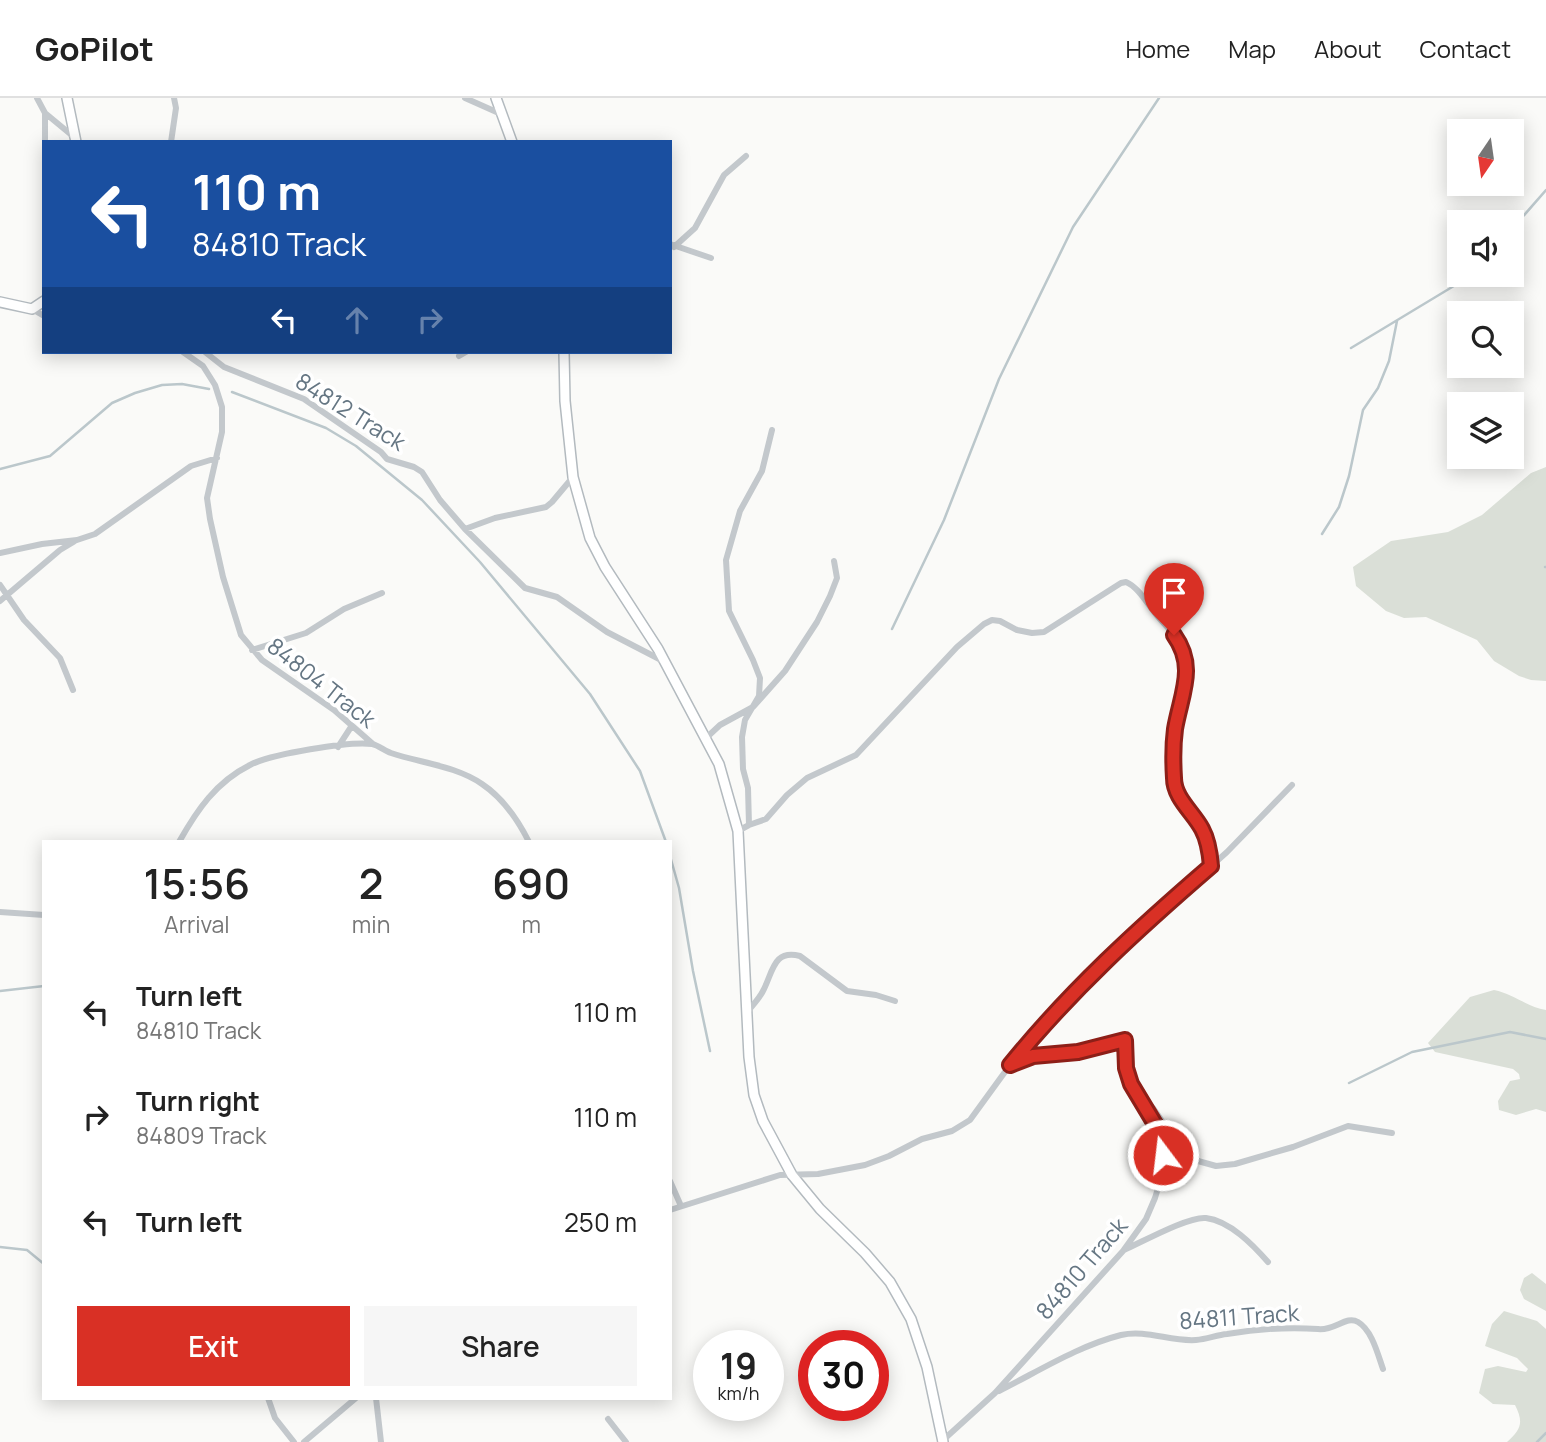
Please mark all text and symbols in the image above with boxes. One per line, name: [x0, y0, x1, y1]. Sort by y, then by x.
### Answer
text: GoPilot: [35, 26, 154, 71]
text: Home: [1125, 32, 1190, 65]
text: Map: [1228, 32, 1276, 65]
text: About: [1314, 32, 1382, 65]
text: Contact: [1420, 32, 1511, 65]
north arrow: [1447, 119, 1524, 196]
map controls: [1447, 119, 1524, 469]
text: 110 m: [192, 158, 321, 225]
icon: left: [77, 168, 168, 259]
button: sound: [1447, 210, 1524, 287]
text: 84810 Track: [192, 222, 366, 266]
icon: left: [265, 301, 303, 339]
icon: ahead: [338, 301, 376, 339]
icon: right: [411, 301, 449, 339]
button: search: [1447, 301, 1524, 378]
street label: 84812 Track: [290, 365, 413, 458]
button: layers: [1447, 392, 1524, 469]
pin: [1144, 563, 1204, 635]
icon: arrive: [1155, 574, 1193, 612]
street label: 84804 Track: [261, 629, 383, 735]
text: 15:56: [144, 854, 250, 912]
text: 2: [359, 854, 383, 912]
text: 690: [492, 854, 570, 912]
text: Arrival: [164, 908, 230, 940]
text: min: [352, 908, 390, 940]
text: m: [521, 908, 541, 940]
text: Turn left: [136, 978, 243, 1014]
icon: left: [77, 993, 115, 1031]
text: 110 m: [574, 994, 637, 1030]
text: 84810 Track: [136, 1014, 261, 1046]
text: Turn right: [136, 1083, 260, 1119]
icon: right: [77, 1098, 115, 1136]
text: 110 m: [574, 1099, 637, 1135]
position arrow: [1126, 1118, 1200, 1192]
text: 84809 Track: [136, 1119, 266, 1151]
icon: left: [77, 1203, 115, 1241]
text: Turn left: [136, 1204, 243, 1240]
text: 250 m: [564, 1204, 637, 1240]
street label: 84810 Track: [1028, 1210, 1135, 1326]
street label: 84811 Track: [1178, 1296, 1301, 1336]
button: Exit: [77, 1306, 350, 1386]
button: Share: [364, 1306, 637, 1386]
speed limit sign: 30: [798, 1330, 889, 1421]
text: 19: [720, 1342, 757, 1390]
text: km/h: [718, 1381, 759, 1405]

